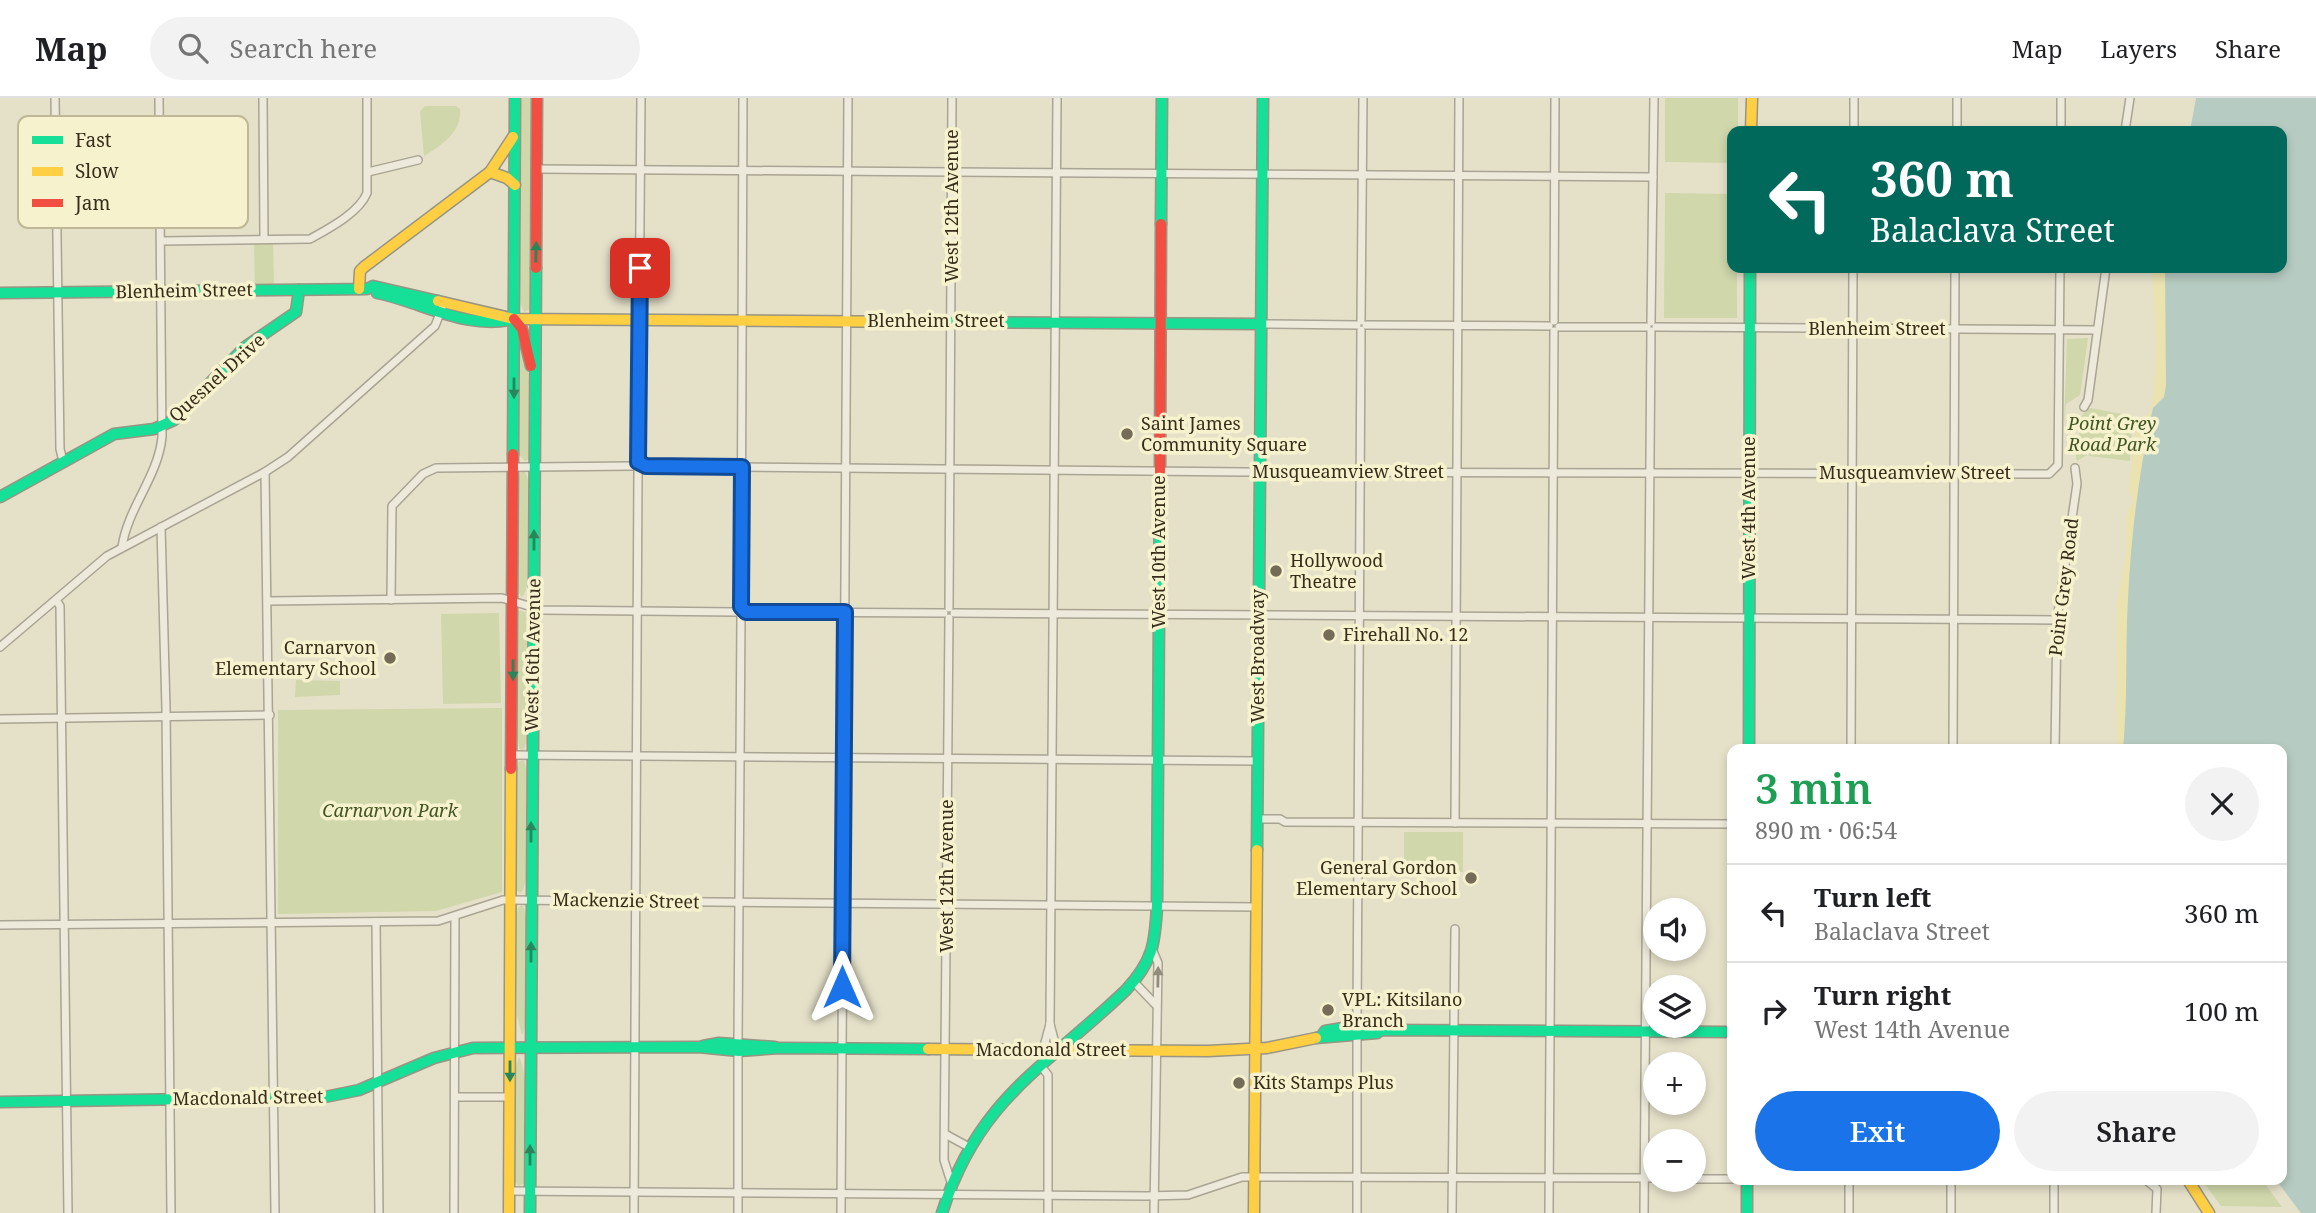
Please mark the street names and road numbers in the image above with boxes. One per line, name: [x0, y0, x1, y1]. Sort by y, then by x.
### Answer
street label: West 12th Avenue: [939, 129, 963, 283]
street label: Blenheim Street: [115, 277, 253, 303]
street label: Blenheim Street: [867, 308, 1005, 332]
street label: Blenheim Street: [1808, 316, 1946, 340]
street label: Quesnel Drive: [163, 328, 269, 427]
street label: West 4th Avenue: [1736, 436, 1760, 580]
street label: Musqueamview Street: [1252, 459, 1444, 483]
street label: Musqueamview Street: [1819, 460, 2011, 484]
street label: West 10th Avenue: [1146, 475, 1170, 629]
street label: Point Grey Road: [2043, 517, 2083, 657]
street label: West 16th Avenue: [519, 578, 545, 732]
street label: West Broadway: [1245, 588, 1269, 723]
street label: West 12th Avenue: [934, 799, 958, 953]
street label: Mackenzie Street: [552, 887, 700, 913]
street label: Macdonald Street: [976, 1037, 1126, 1061]
street label: Macdonald Street: [172, 1084, 323, 1110]

